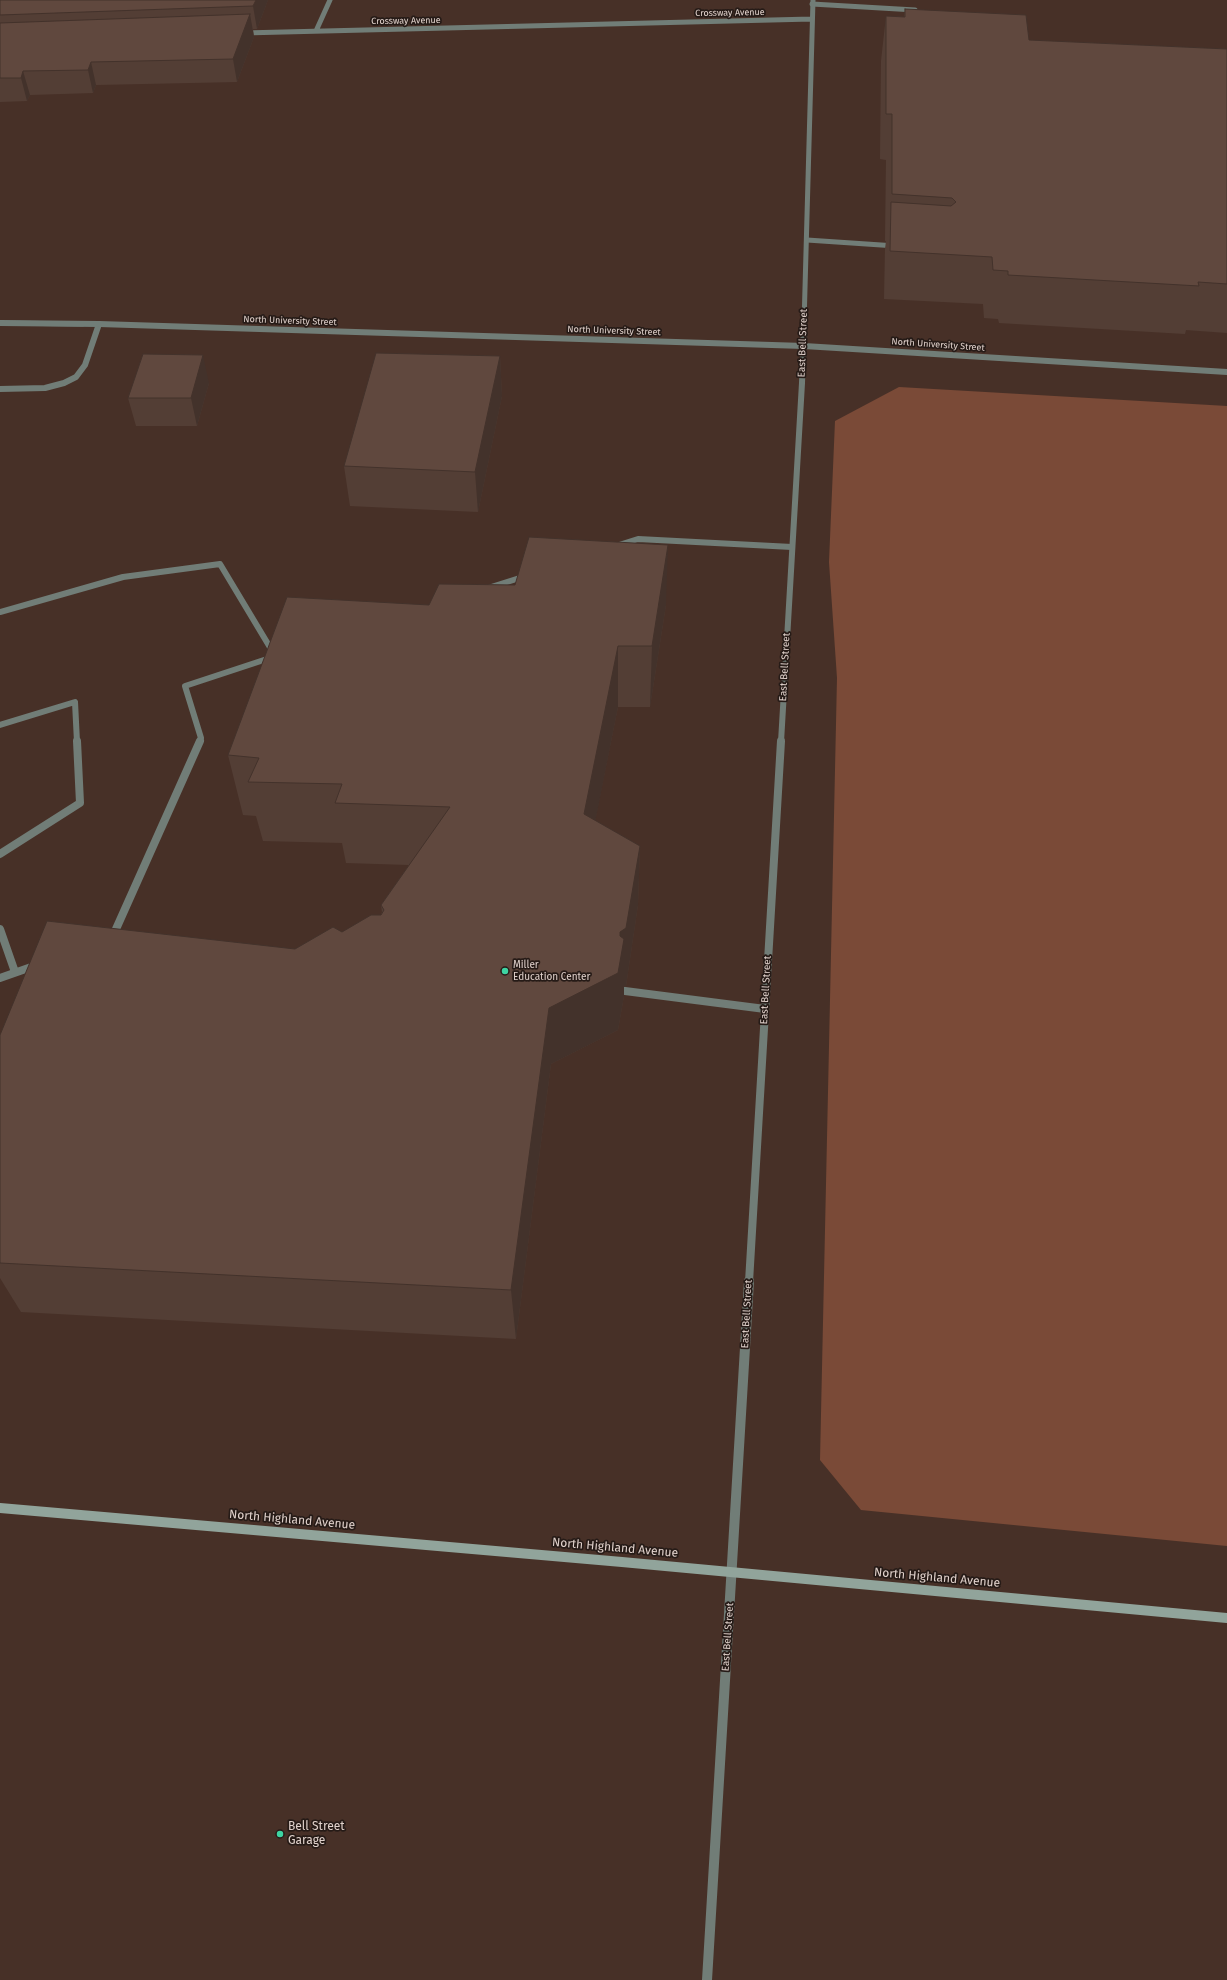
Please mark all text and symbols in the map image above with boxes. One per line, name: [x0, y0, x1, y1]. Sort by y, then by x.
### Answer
street label: Crossway Avenue: [695, 7, 765, 19]
street label: Crossway Avenue: [371, 15, 441, 27]
street label: East Bell Street: [796, 308, 810, 378]
street label: North University Street: [243, 314, 337, 328]
street label: North University Street: [567, 324, 661, 338]
street label: North University Street: [891, 336, 985, 354]
street label: East Bell Street: [777, 632, 793, 702]
street label: East Bell Street: [758, 955, 774, 1025]
place label: Miller Education Center: [513, 959, 590, 982]
marker: Miller Education Center: [500, 966, 510, 976]
street label: East Bell Street: [739, 1279, 755, 1349]
street label: North Highland Avenue: [228, 1507, 356, 1533]
street label: North Highland Avenue: [551, 1535, 679, 1561]
street label: North Highland Avenue: [873, 1565, 1001, 1591]
street label: East Bell Street: [720, 1602, 736, 1672]
place label: Bell Street Garage: [288, 1820, 345, 1848]
marker: Bell Street Garage: [275, 1829, 285, 1839]

